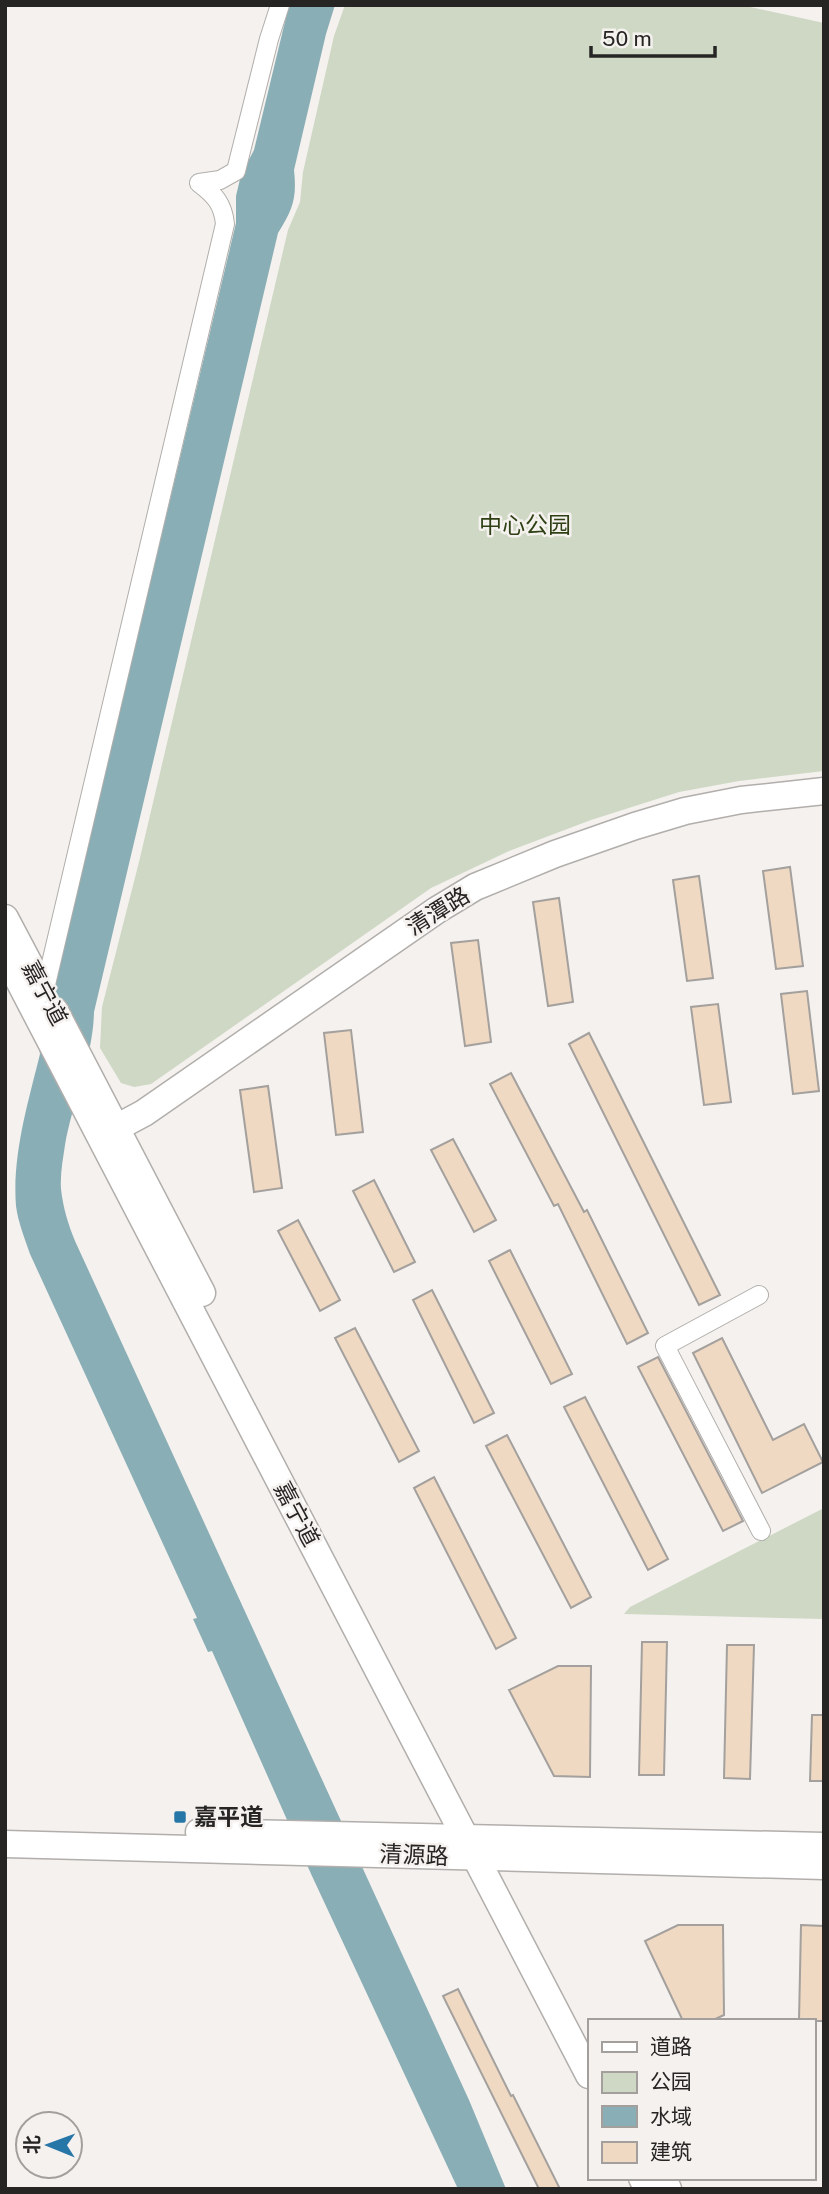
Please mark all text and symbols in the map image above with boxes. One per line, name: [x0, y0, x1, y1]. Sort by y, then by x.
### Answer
scale bar: [591, 14, 715, 58]
text: 50 m: [602, 26, 652, 51]
park label: 中心公园: [479, 511, 571, 538]
street label: 清潭路: [401, 881, 474, 940]
street label: 嘉宁道: [17, 956, 74, 1030]
street label: 嘉宁道: [269, 1477, 326, 1551]
place label: 嘉平道: [194, 1803, 263, 1830]
marker: 嘉平道: [172, 1809, 188, 1825]
street label: 清源路: [379, 1840, 449, 1869]
legend: [588, 2019, 815, 2180]
text: 道路: [650, 2034, 692, 2059]
text: 公园: [650, 2069, 692, 2094]
text: 水域: [650, 2104, 692, 2129]
north arrow: [14, 2110, 84, 2180]
text: 北: [21, 2135, 43, 2154]
text: 建筑: [650, 2139, 692, 2164]

